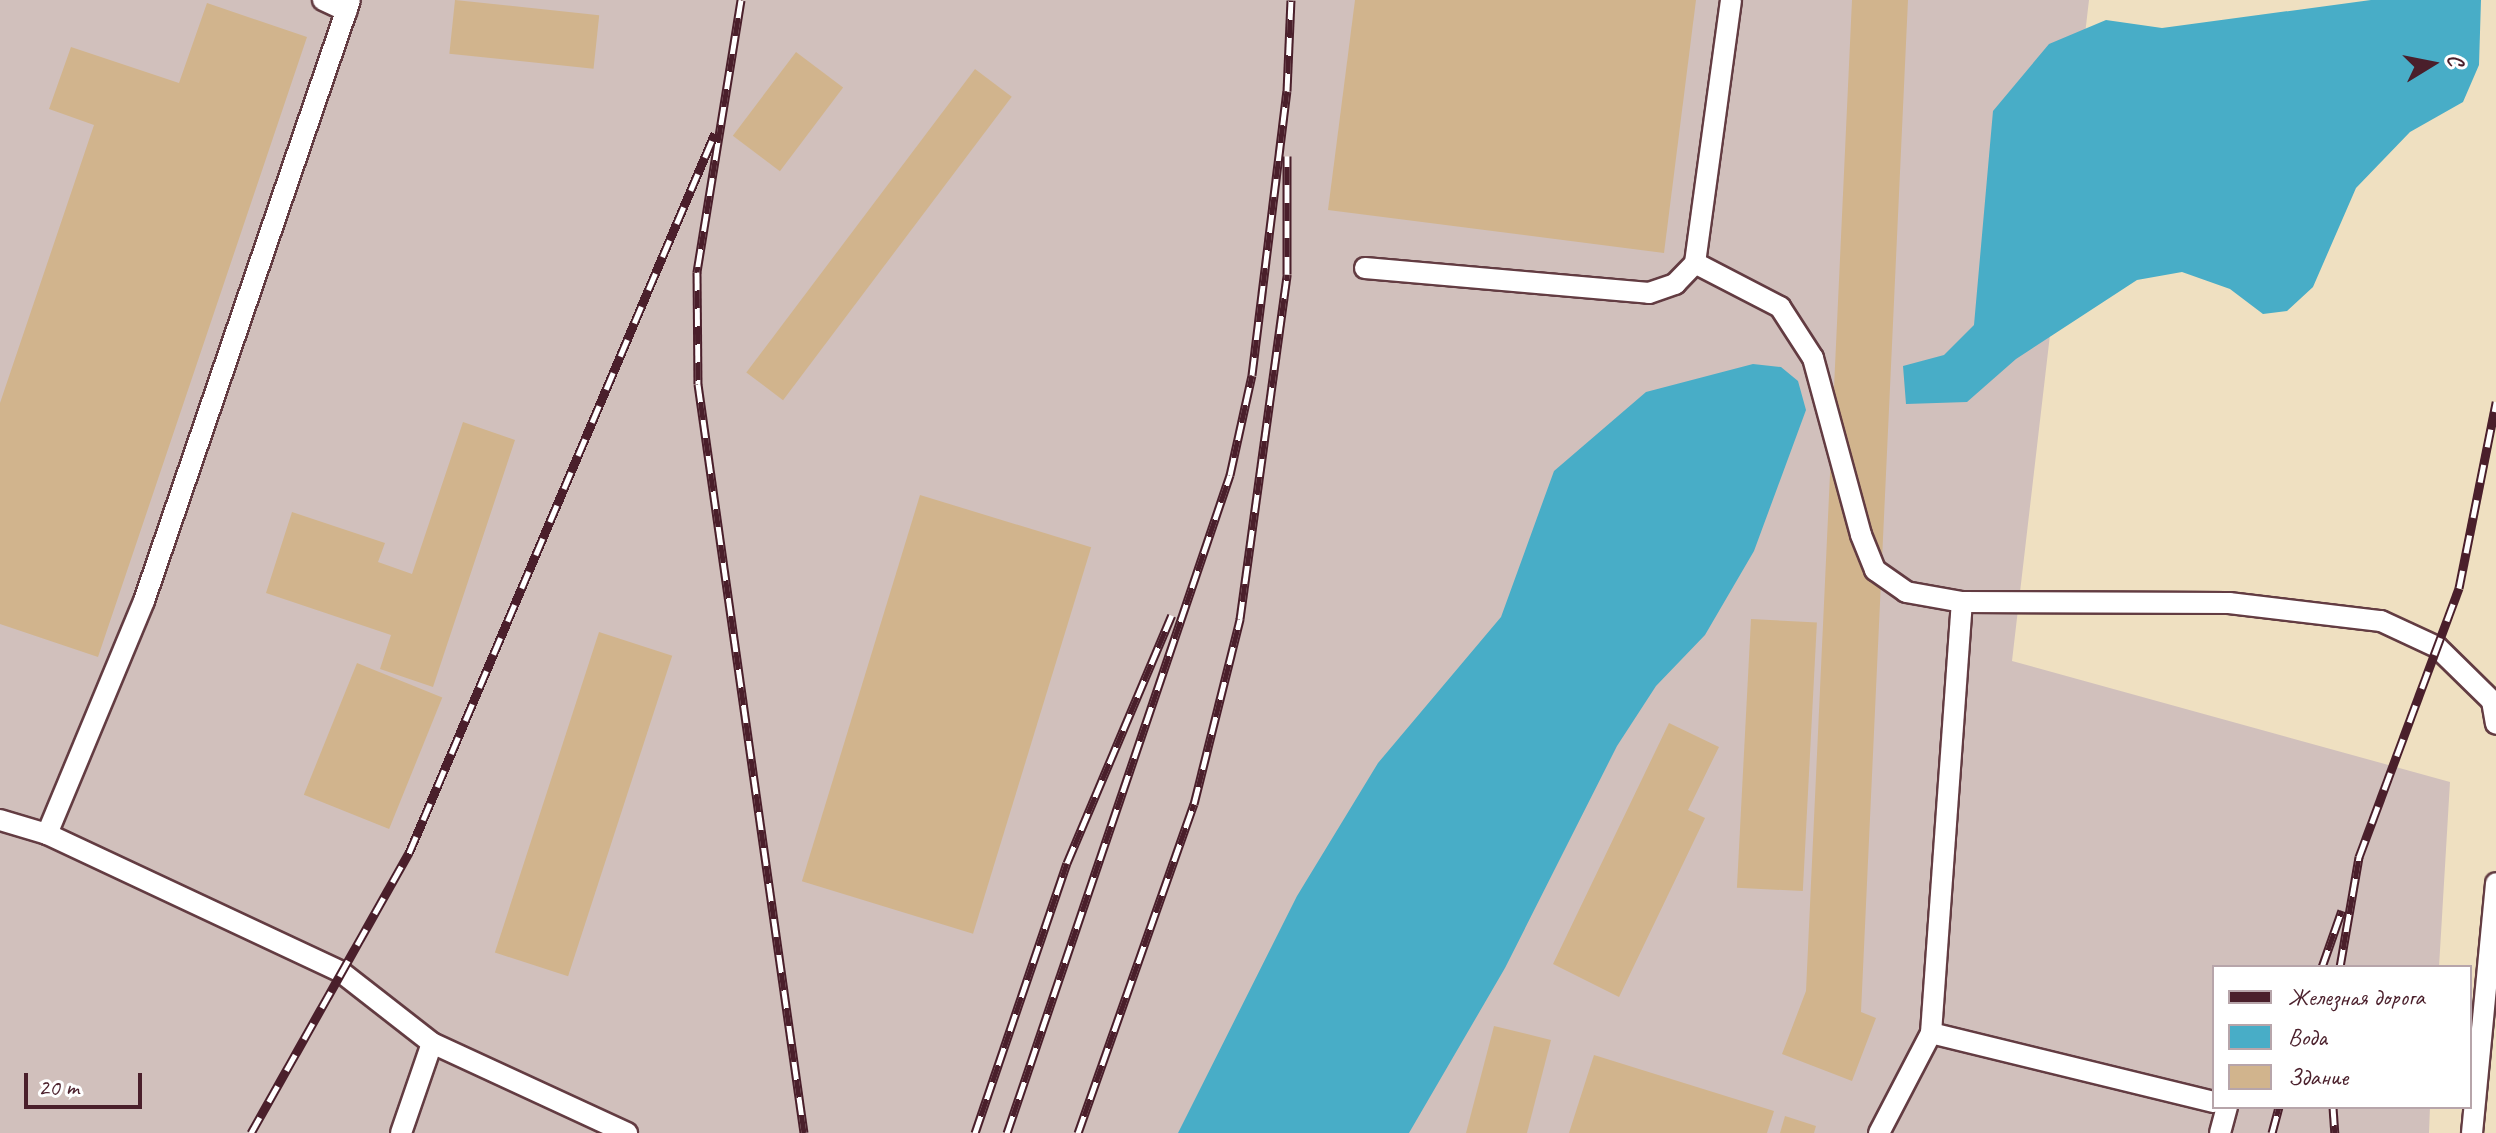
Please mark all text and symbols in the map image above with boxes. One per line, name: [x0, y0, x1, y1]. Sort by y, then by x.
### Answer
north arrow: [2392, 24, 2472, 104]
text: С: [2441, 52, 2470, 68]
legend: [2212, 965, 2472, 1109]
text: Железная дорога: [2288, 982, 2425, 1012]
text: Вода: [2288, 1022, 2327, 1052]
scale bar: [28, 1057, 146, 1107]
text: Здание: [2288, 1062, 2348, 1092]
text: 20 m: [38, 1072, 79, 1102]

